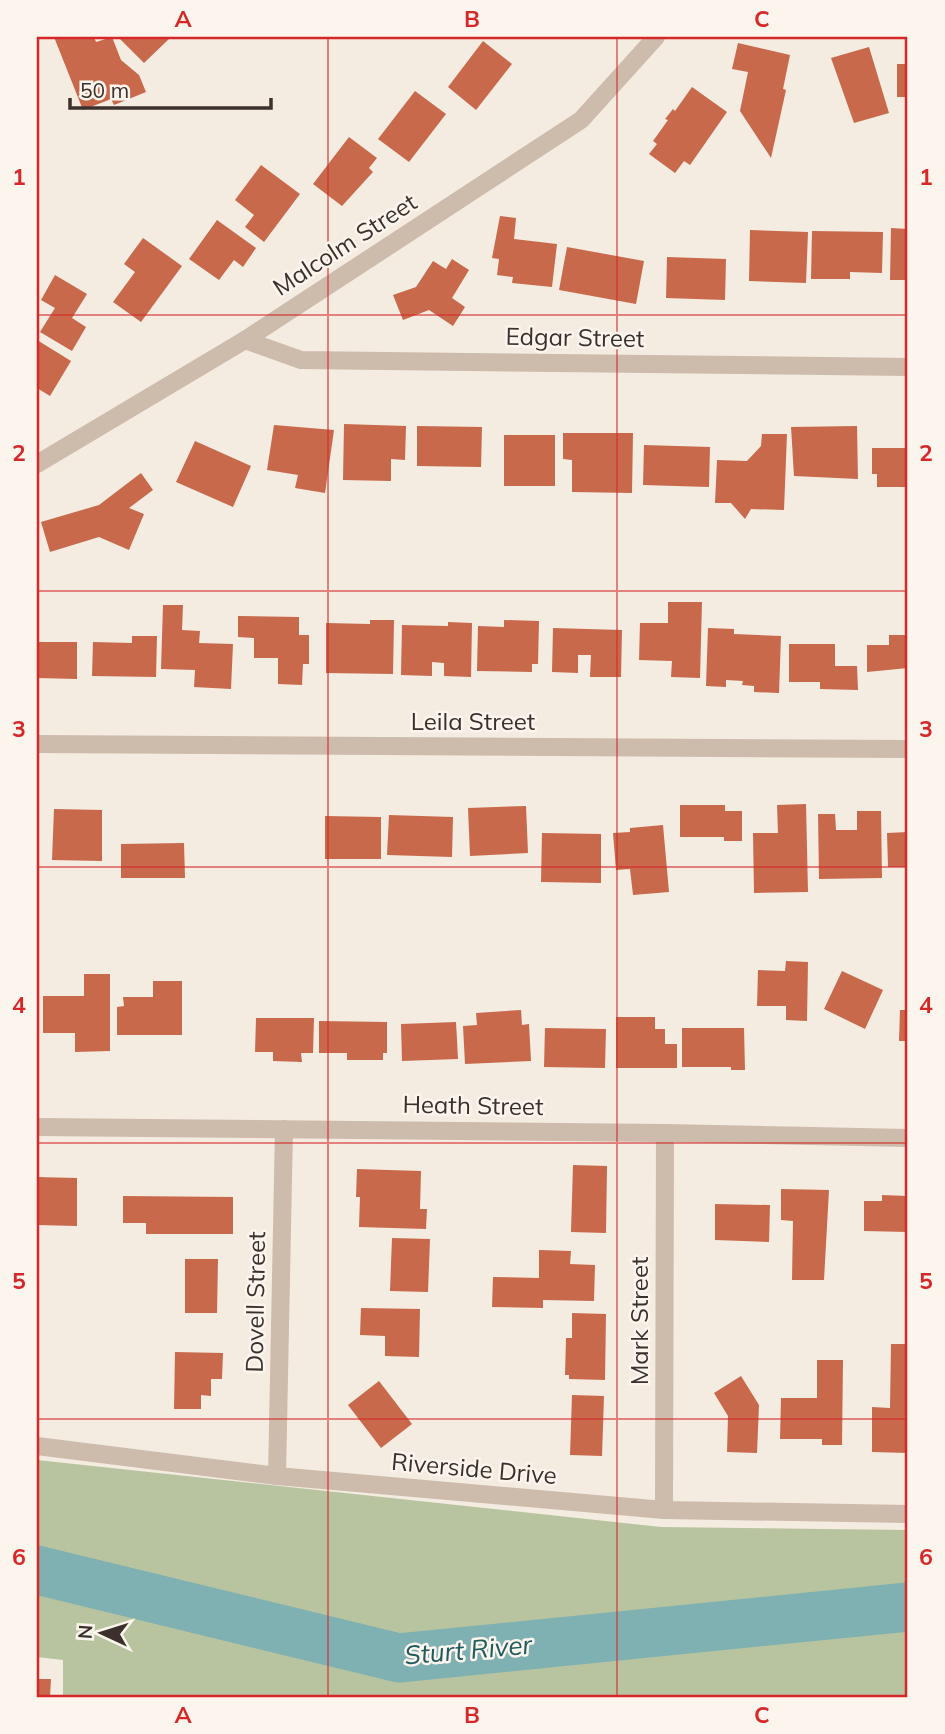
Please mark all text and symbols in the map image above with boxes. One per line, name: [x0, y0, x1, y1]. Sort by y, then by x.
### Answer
text: A: [174, 4, 192, 33]
text: B: [464, 4, 480, 33]
text: C: [754, 4, 770, 33]
scale bar: [70, 66, 271, 110]
text: 50 m: [80, 77, 129, 103]
text: 1: [12, 162, 26, 191]
text: 1: [919, 162, 933, 191]
street label: Malcolm Street: [267, 187, 422, 302]
street label: Edgar Street: [505, 321, 645, 353]
text: 2: [12, 438, 26, 467]
text: 2: [919, 438, 933, 467]
street label: Leila Street: [411, 706, 535, 736]
text: 3: [12, 714, 26, 743]
text: 3: [919, 714, 933, 743]
text: 4: [12, 990, 26, 1019]
text: 4: [919, 990, 933, 1019]
street label: Heath Street: [402, 1089, 544, 1121]
street label: Dovell Street: [239, 1231, 271, 1373]
street label: Mark Street: [624, 1257, 654, 1385]
text: 5: [12, 1266, 26, 1295]
text: 5: [919, 1266, 933, 1295]
street label: Riverside Drive: [390, 1446, 558, 1490]
text: 6: [12, 1542, 26, 1571]
text: 6: [919, 1542, 933, 1571]
north arrow: [66, 1598, 136, 1668]
text: N: [73, 1624, 98, 1640]
water label: Sturt River: [403, 1627, 535, 1672]
text: A: [174, 1700, 192, 1729]
text: B: [464, 1700, 480, 1729]
text: C: [754, 1700, 770, 1729]

